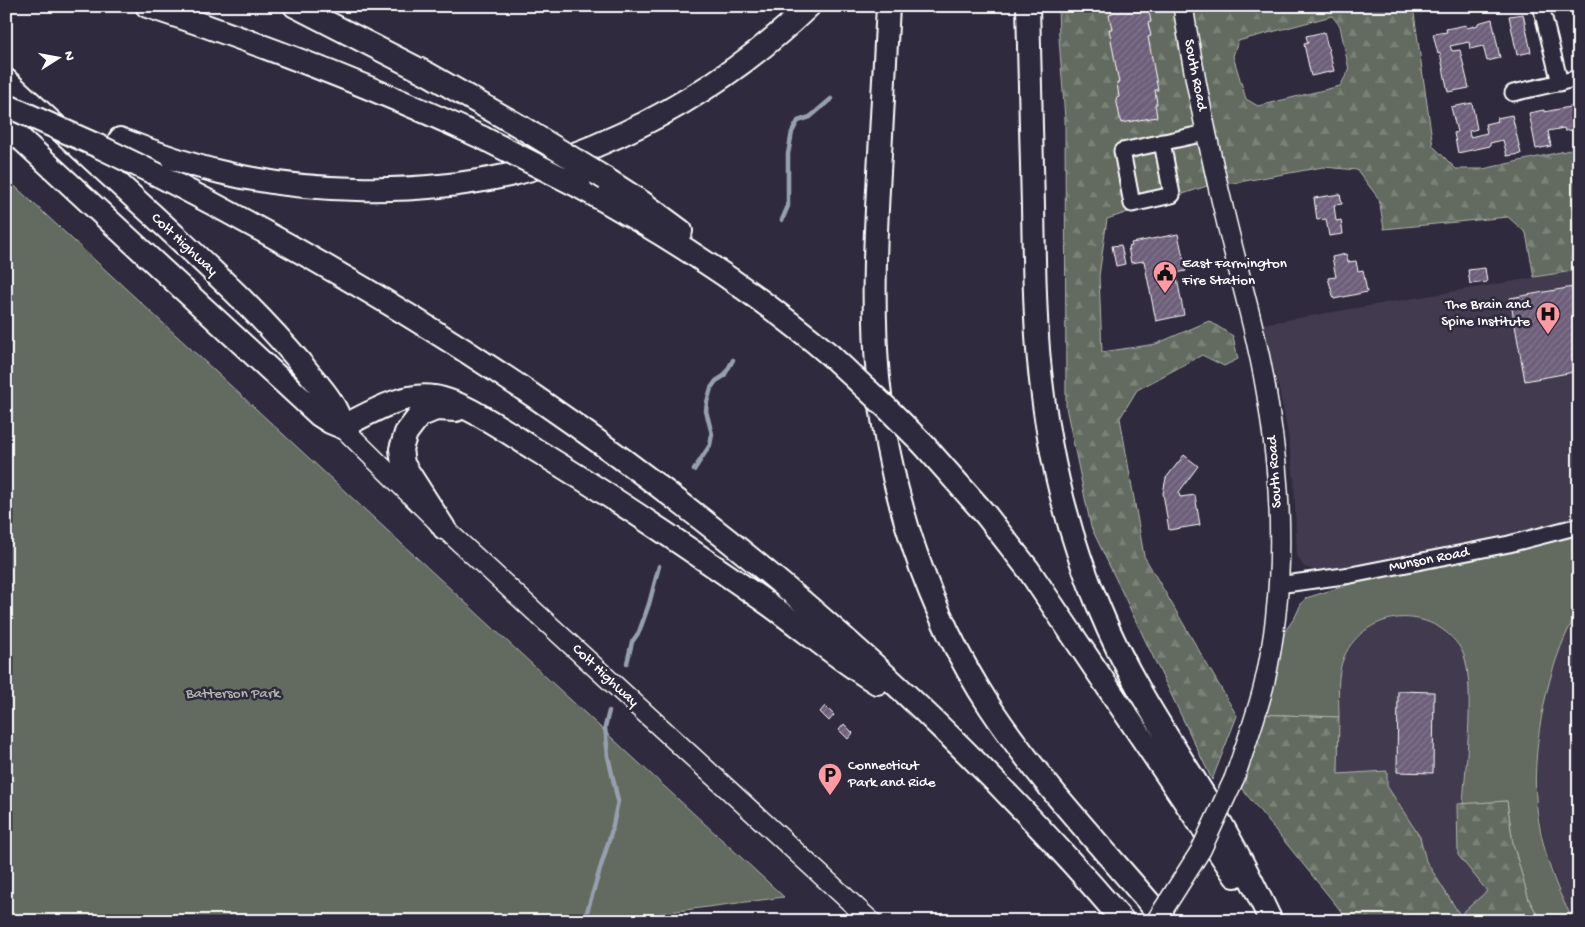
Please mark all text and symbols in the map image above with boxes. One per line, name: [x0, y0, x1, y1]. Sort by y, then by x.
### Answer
north arrow: [32, 32, 82, 82]
street label: South Road: [1179, 38, 1211, 113]
text: N: [59, 50, 78, 62]
street label: Colt Highway: [147, 210, 222, 281]
place label: East Farmington Fire Station: [1181, 255, 1287, 290]
public building icon: East Farmington Fire Station: [1152, 260, 1178, 294]
place label: The Brain and Spine Institute: [1441, 296, 1531, 331]
hospital icon: The Brain and Spine Institute: [1535, 301, 1561, 335]
street label: South Road: [1263, 434, 1286, 509]
street label: Munson Road: [1387, 543, 1472, 577]
street label: Colt Highway: [568, 641, 643, 712]
park label: Batterson Park: [185, 685, 281, 703]
place label: Connecticut Park and Ride: [847, 757, 936, 792]
parking icon: Connecticut Park and Ride: [817, 762, 843, 796]

